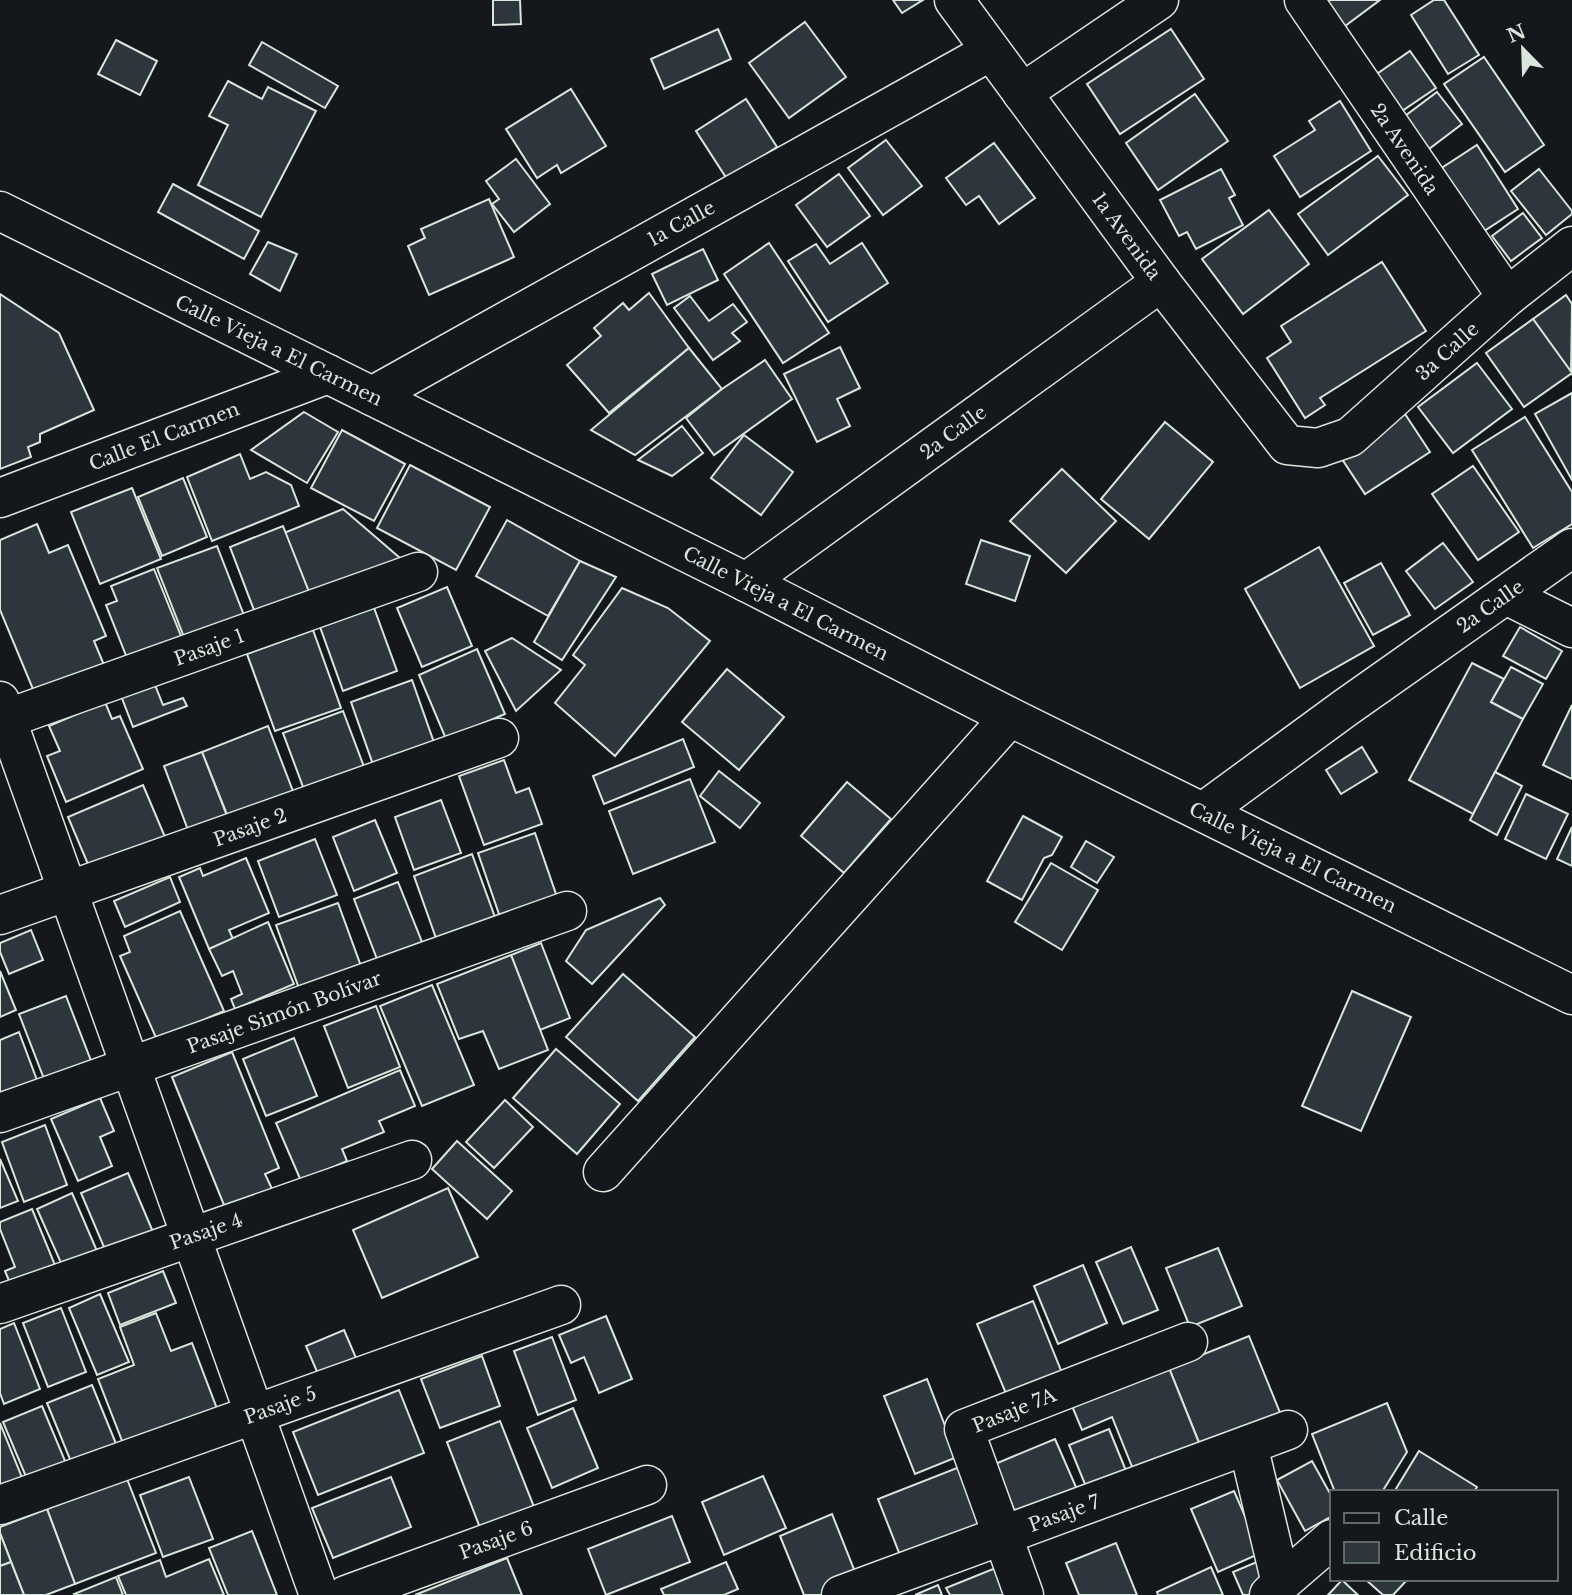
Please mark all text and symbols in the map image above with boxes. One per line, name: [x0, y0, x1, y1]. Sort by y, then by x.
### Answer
north arrow: [1488, 14, 1558, 84]
text: N: [1504, 20, 1529, 48]
street label: 2a Avenida: [1366, 99, 1444, 200]
street label: 1a Avenida: [1087, 188, 1166, 285]
street label: 1a Calle: [644, 196, 719, 251]
street label: Calle Vieja a El Carmen: [171, 290, 386, 411]
street label: 3a Calle: [1411, 317, 1483, 386]
street label: Calle El Carmen: [86, 397, 243, 476]
street label: 2a Calle: [916, 401, 991, 464]
street label: Calle Vieja a El Carmen: [679, 542, 892, 665]
street label: 2a Calle: [1452, 575, 1528, 638]
street label: Pasaje 1: [171, 624, 247, 671]
street label: Calle Vieja a El Carmen: [1185, 797, 1400, 918]
street label: Pasaje 2: [210, 804, 290, 851]
street label: Pasaje Simón Bolívar: [184, 967, 385, 1058]
street label: Pasaje 4: [167, 1208, 246, 1255]
street label: Pasaje 5: [241, 1382, 320, 1429]
street label: Pasaje 7A: [969, 1383, 1060, 1438]
street label: Pasaje 7: [1025, 1490, 1103, 1537]
legend: [1330, 1490, 1558, 1581]
text: Calle: [1394, 1505, 1448, 1531]
street label: Pasaje 6: [456, 1517, 536, 1564]
text: Edificio: [1394, 1540, 1476, 1566]

